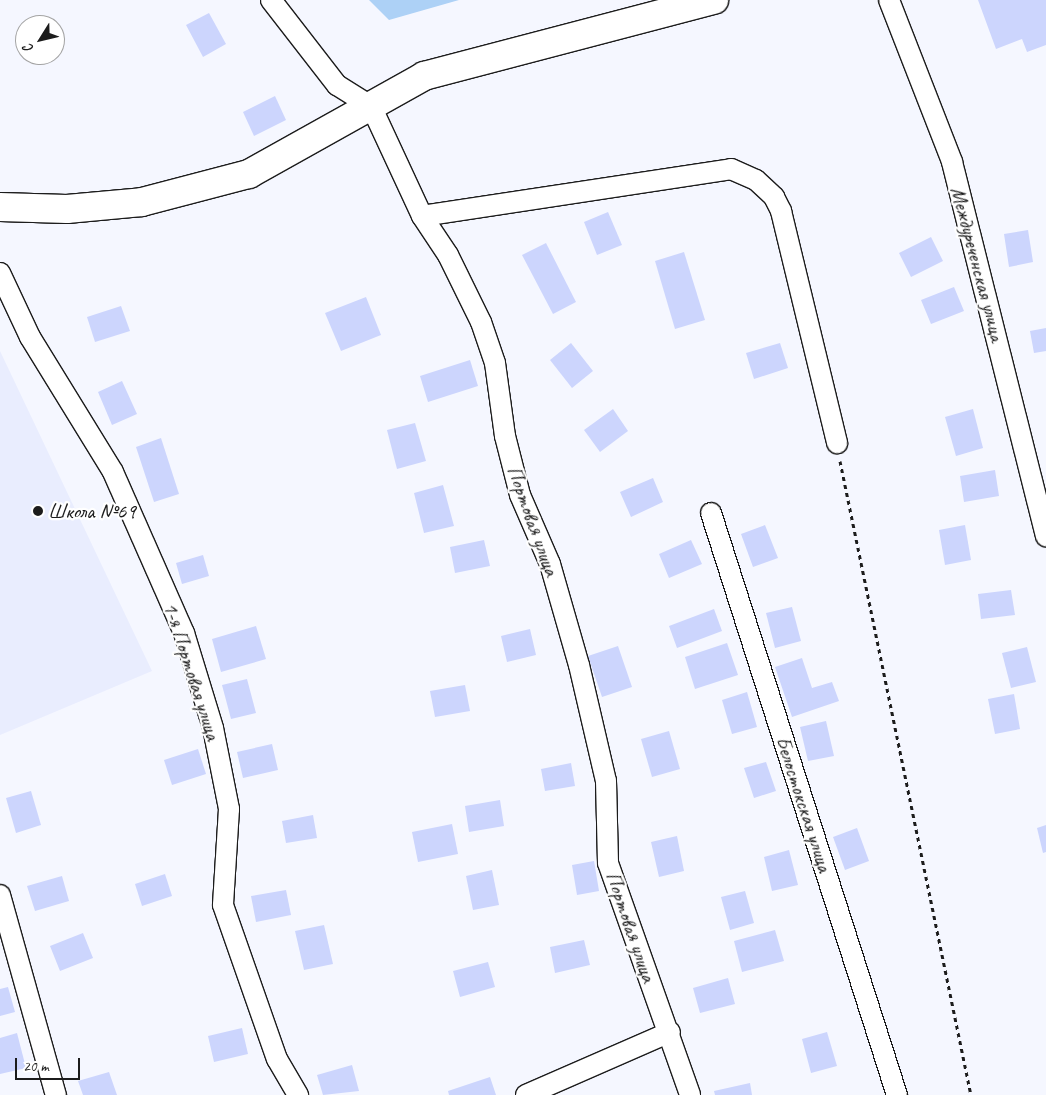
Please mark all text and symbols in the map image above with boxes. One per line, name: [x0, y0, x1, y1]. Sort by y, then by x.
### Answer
north arrow: [15, 15, 65, 65]
text: С: [19, 41, 37, 56]
street label: Междуреченская улица: [945, 183, 1011, 345]
street label: Портовая улица: [501, 462, 565, 580]
place label: Школа №69: [48, 498, 136, 524]
marker: Школа №69: [32, 505, 44, 517]
street label: 1-я Портовая улица: [158, 598, 226, 744]
street label: Белостокская улица: [770, 732, 838, 876]
street label: Портовая улица: [600, 868, 662, 986]
scale bar: [18, 1048, 82, 1080]
text: 20 m: [23, 1057, 49, 1076]

